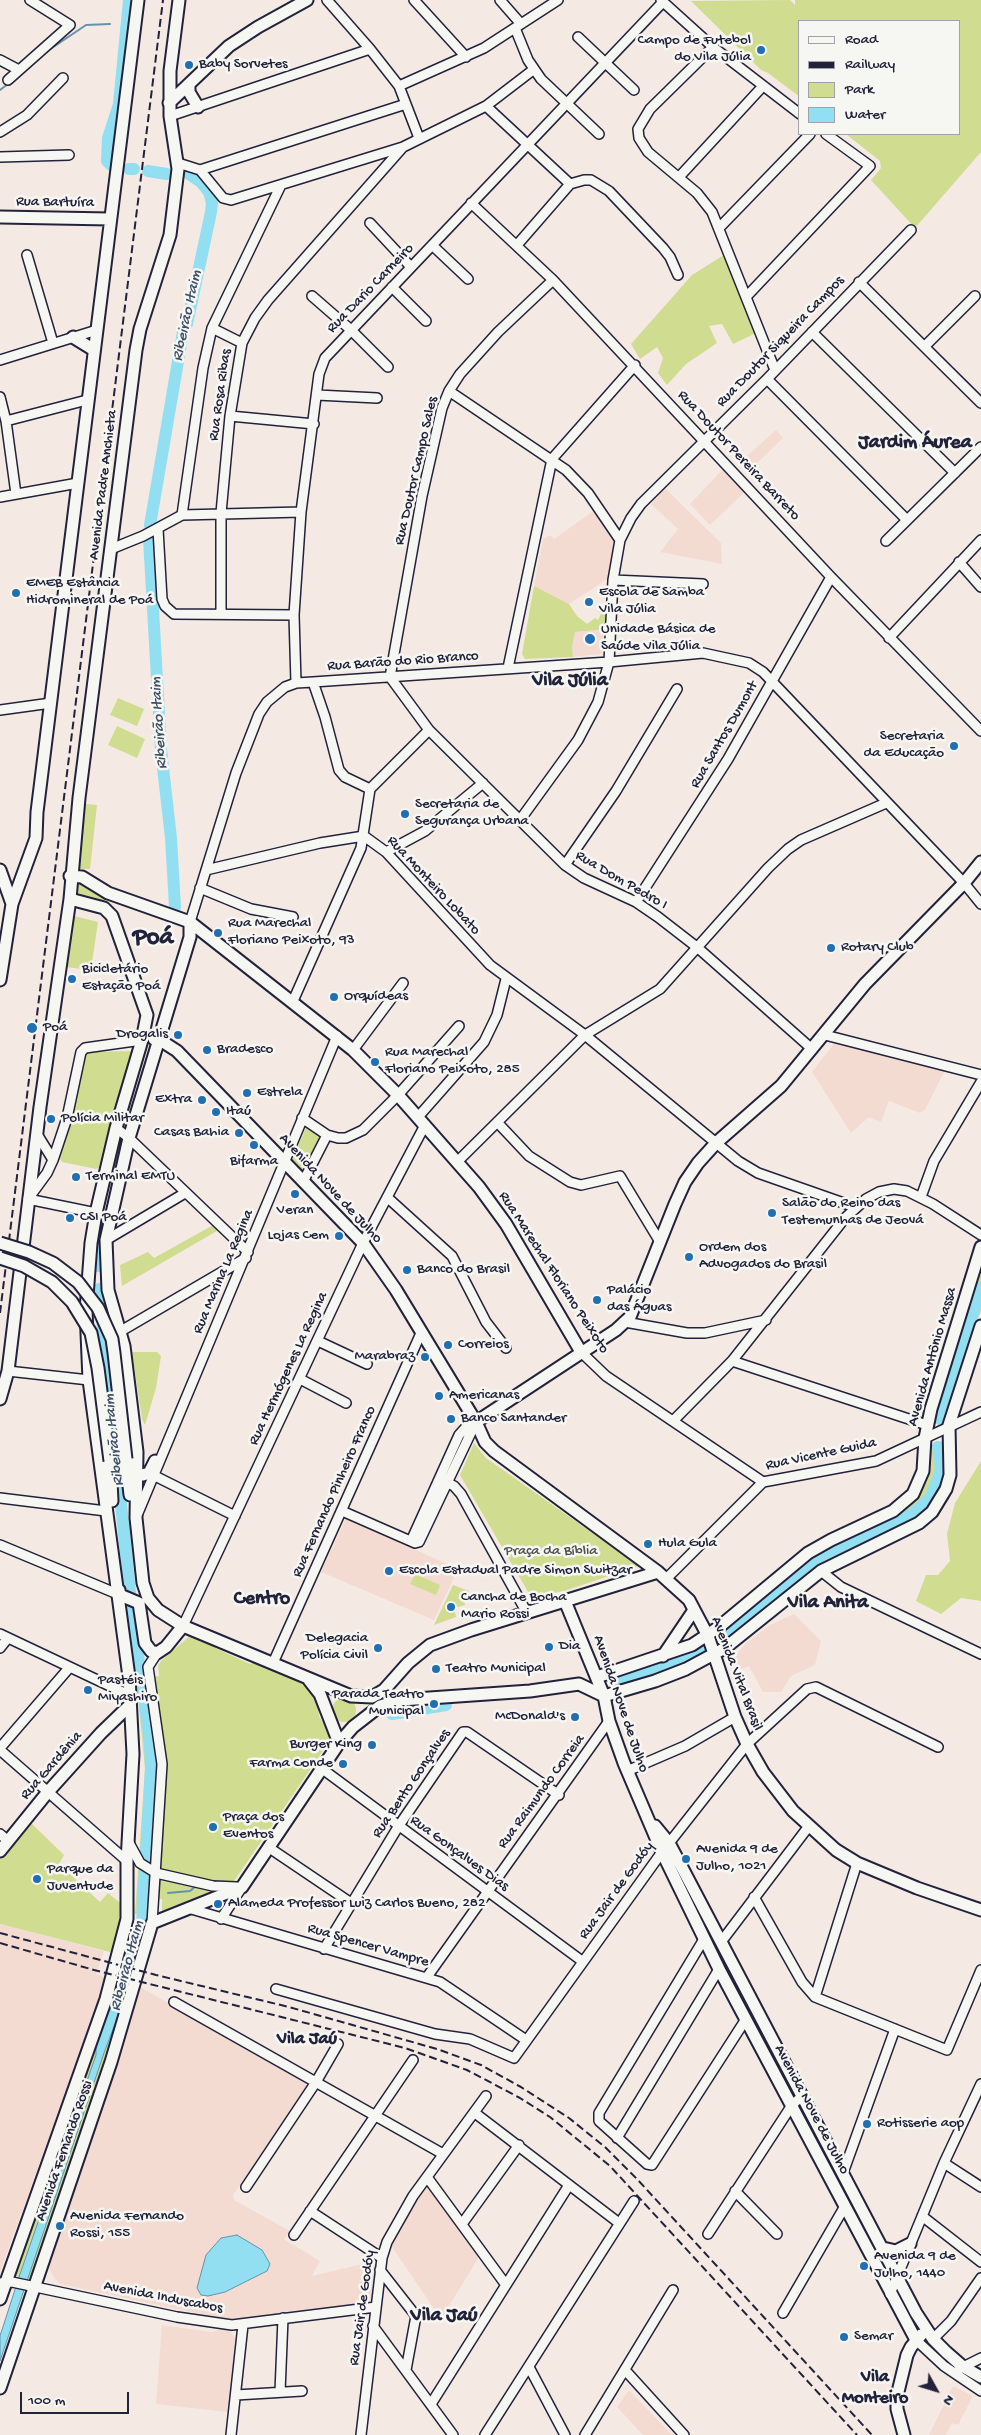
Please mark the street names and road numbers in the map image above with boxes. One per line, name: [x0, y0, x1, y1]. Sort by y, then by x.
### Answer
street label: Rua Bartuíra: [16, 193, 94, 213]
street label: Rua Dario Carneiro: [324, 240, 418, 338]
street label: Rua Doutor Siqueira Campos: [713, 272, 849, 412]
street label: Rua Rosa Ribas: [206, 348, 236, 442]
street label: Rua Doutor Pereira Barreto: [673, 387, 803, 525]
street label: Rua Doutor Campo Sales: [391, 395, 443, 547]
street label: Avenida Padre Anchieta: [86, 409, 122, 561]
street label: Rua Barão do Rio Branco: [327, 648, 479, 676]
street label: Rua Santos Dumont: [687, 678, 763, 792]
street label: Rua Monteiro Lobato: [382, 833, 484, 939]
street label: Rua Dom Pedro I: [572, 847, 670, 915]
street label: Avenida Nove de Julho: [274, 1130, 386, 1248]
street label: Rua Marechal Floriano Peixoto: [494, 1188, 612, 1358]
street label: Rua Marina La Regina: [190, 1207, 258, 1337]
street label: Avenida Antônio Massa: [905, 1285, 961, 1429]
street label: Rua Hermógenes La Regina: [246, 1289, 332, 1449]
street label: Rua Fernando Pinheiro Franco: [289, 1403, 381, 1581]
street label: Rua Vicente Guida: [764, 1434, 878, 1476]
street label: Avenida Vital Brasil: [706, 1615, 766, 1733]
street label: Avenida Nove de Julho: [588, 1633, 652, 1775]
street label: Rua Bento Gonçalves: [369, 1726, 455, 1842]
street label: Rua Gardênia: [17, 1728, 87, 1804]
street label: Rua Raimundo Correia: [494, 1731, 590, 1853]
street label: Rua Gonçalves Dias: [406, 1812, 512, 1896]
street label: Rua Jair de Godóy: [575, 1839, 659, 1943]
street label: Rua Spencer Vampre: [305, 1920, 431, 1972]
street label: Avenida Nove de Julho: [769, 2042, 853, 2178]
street label: Avenida Fernando Rossi: [32, 2078, 98, 2224]
street label: Rua Jair de Godóy: [346, 2249, 380, 2367]
street label: Avenida Induscabos: [102, 2278, 224, 2318]

